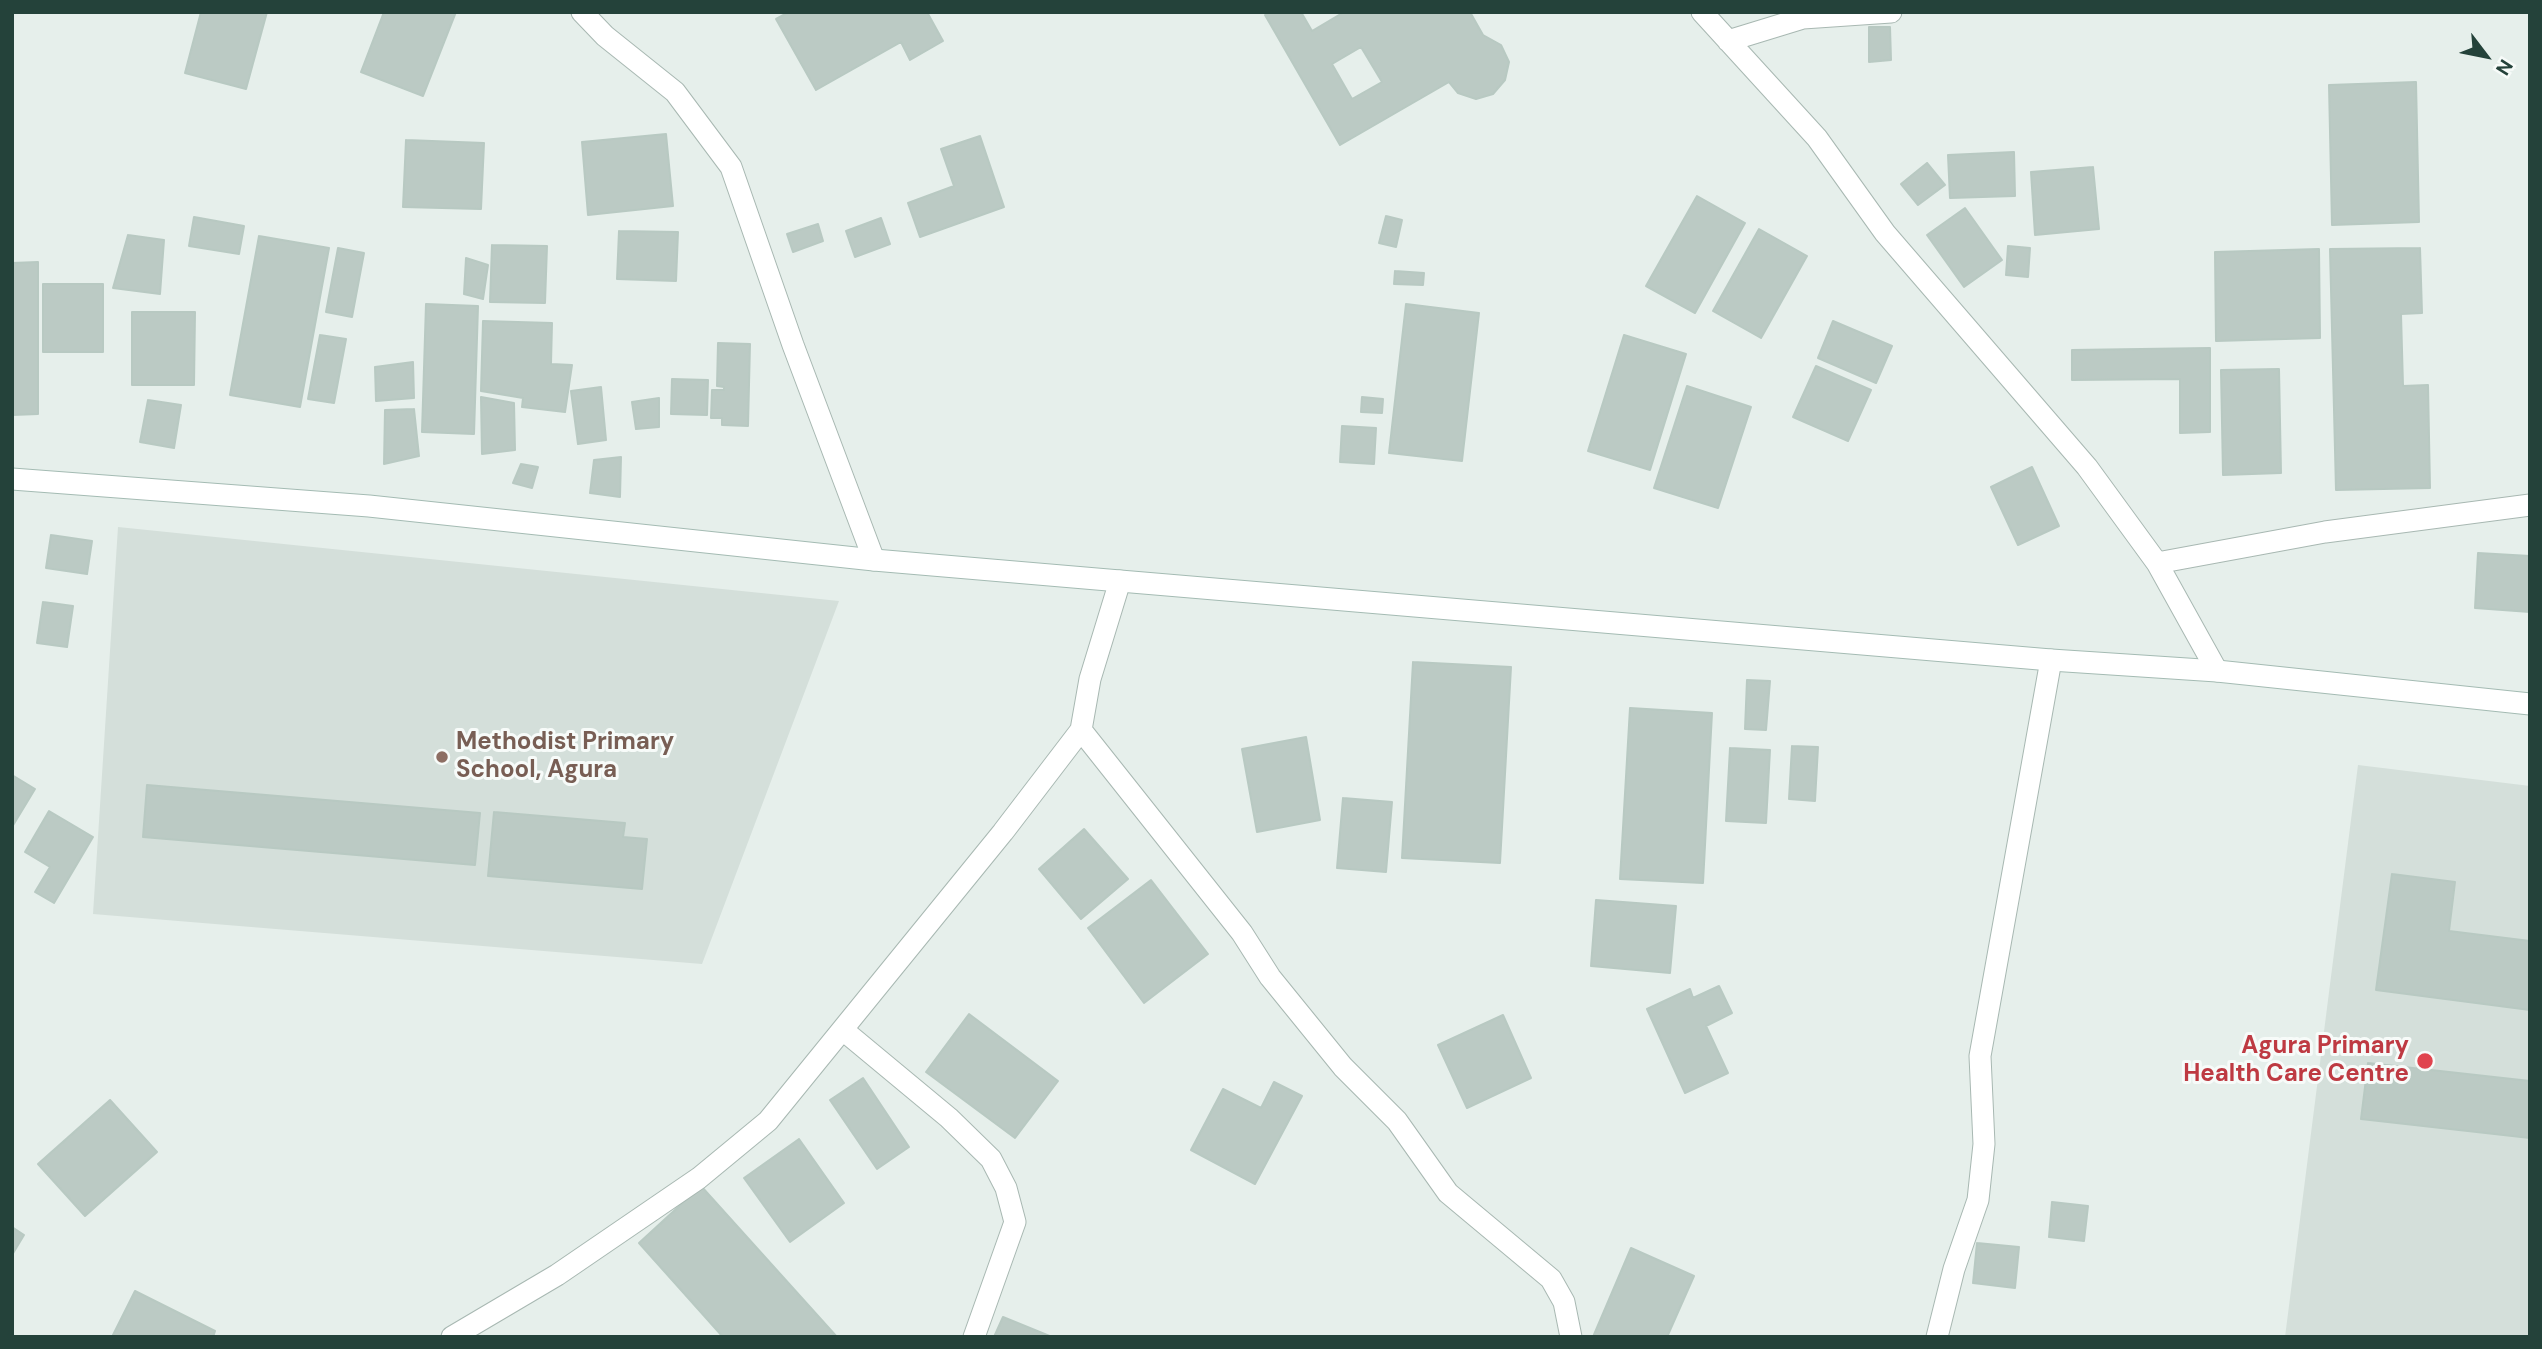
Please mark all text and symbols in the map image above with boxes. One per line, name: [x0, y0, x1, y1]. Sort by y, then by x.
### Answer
north arrow: [2451, 21, 2521, 91]
text: N: [2490, 55, 2519, 80]
place label: Methodist Primary School, Agura: [456, 729, 674, 785]
marker: Methodist Primary School, Agura: [434, 749, 450, 765]
place label: Agura Primary Health Care Centre: [2183, 1033, 2409, 1089]
marker: Agura Primary Health Care Centre: [2415, 1051, 2435, 1071]

